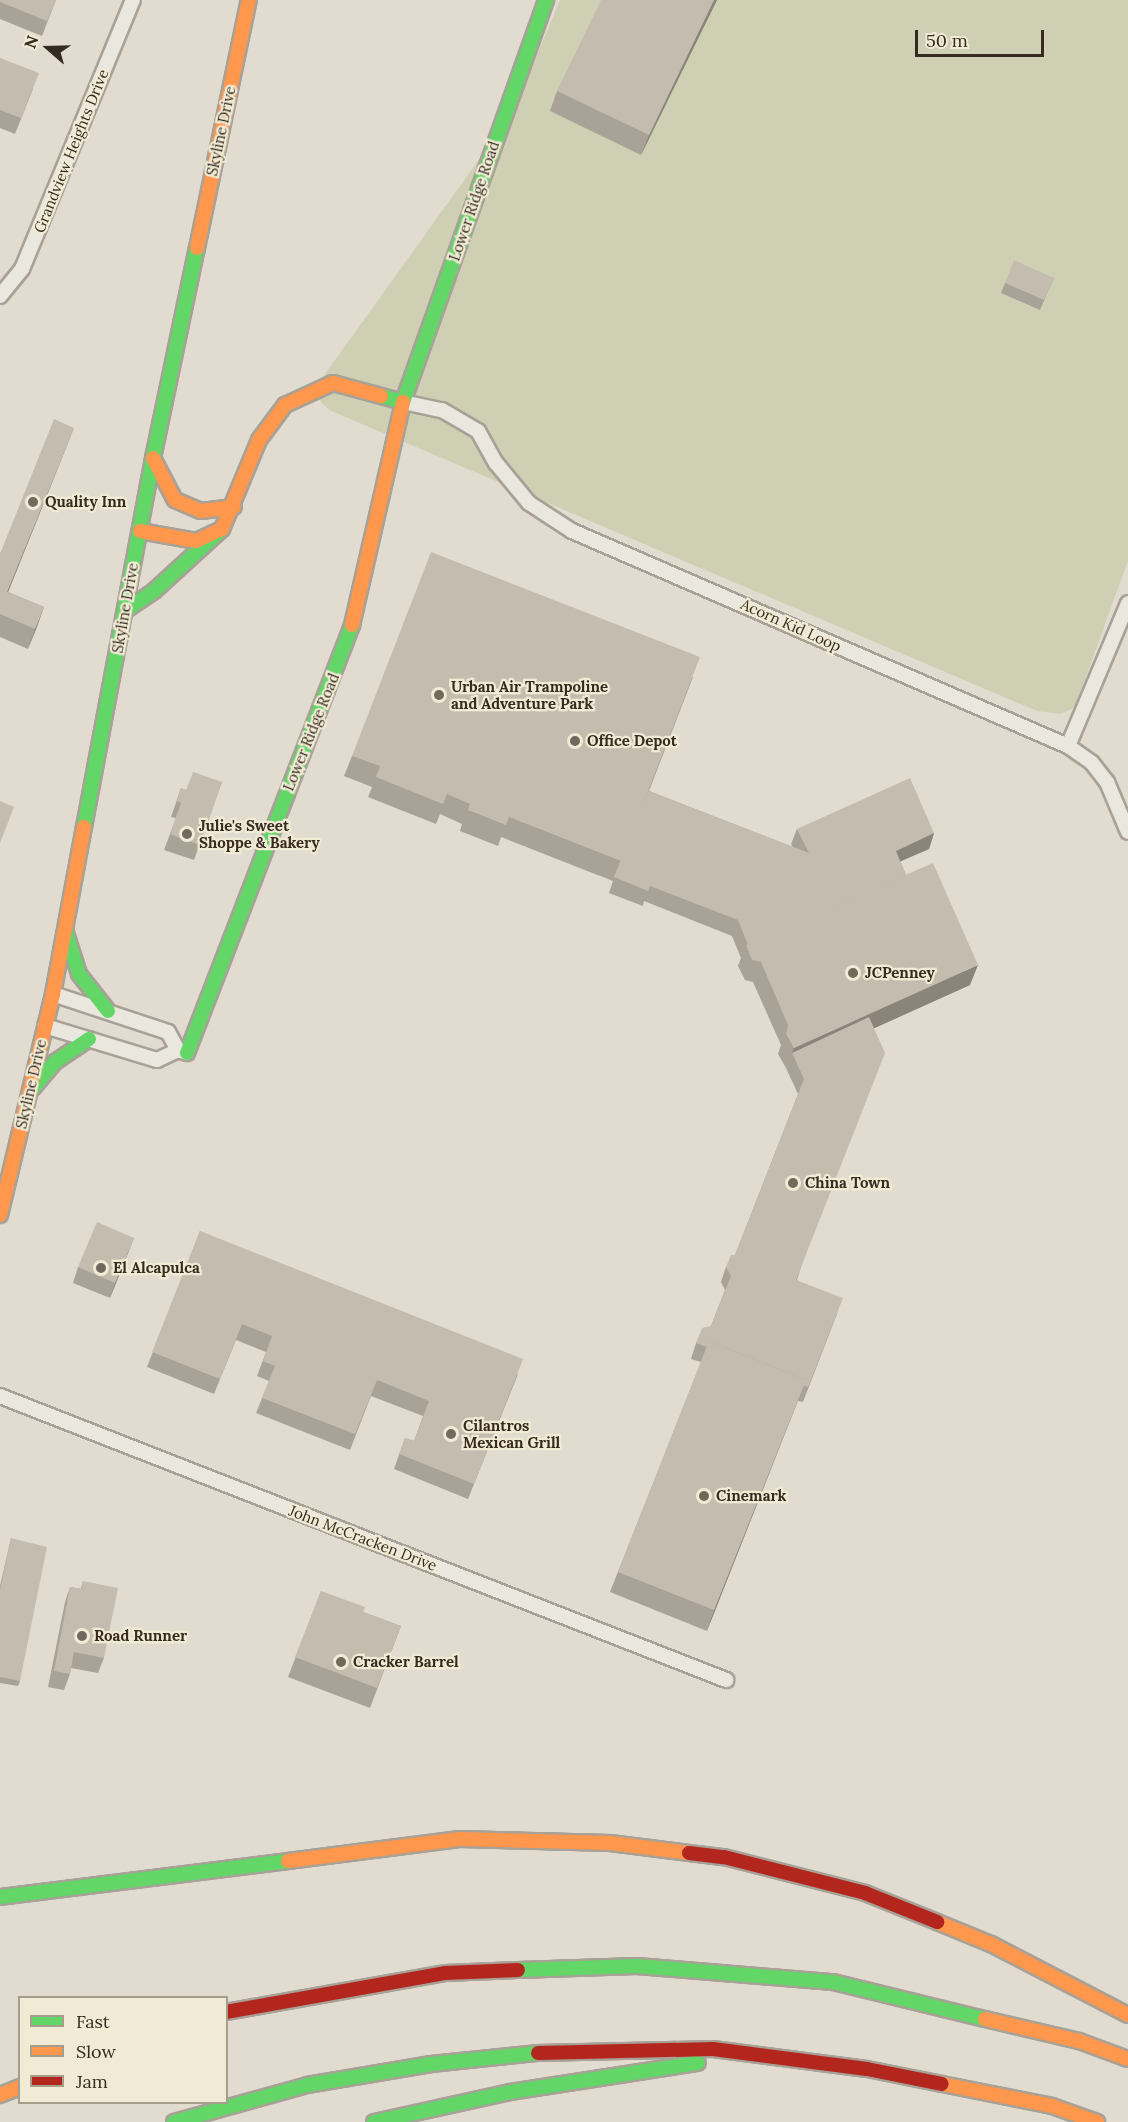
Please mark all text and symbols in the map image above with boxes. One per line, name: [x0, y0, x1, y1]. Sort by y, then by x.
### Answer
north arrow: [18, 18, 78, 78]
scale bar: [918, 18, 1047, 56]
text: 50 m: [926, 29, 968, 52]
text: N: [20, 33, 43, 51]
street label: Grandview Heights Drive: [30, 67, 112, 235]
street label: Skyline Drive: [203, 84, 239, 178]
street label: Lower Ridge Road: [445, 139, 503, 263]
place label: Quality Inn: [45, 493, 126, 511]
marker: Quality Inn: [26, 495, 40, 509]
street label: Skyline Drive: [108, 561, 142, 655]
street label: Acorn Kid Loop: [738, 595, 844, 655]
street label: Lower Ridge Road: [279, 670, 343, 794]
place label: Urban Air Trampoline and Adventure Park: [451, 677, 608, 712]
marker: Urban Air Trampoline and Adventure Park: [432, 688, 446, 702]
place label: Office Depot: [587, 732, 677, 750]
marker: Office Depot: [568, 734, 582, 748]
place label: Julie's Sweet Shoppe & Bakery: [199, 816, 320, 851]
marker: Julie's Sweet Shoppe & Bakery: [180, 827, 194, 841]
place label: JCPenney: [865, 964, 935, 982]
marker: JCPenney: [846, 966, 860, 980]
street label: Skyline Drive: [12, 1037, 50, 1131]
place label: China Town: [805, 1174, 890, 1192]
marker: China Town: [786, 1176, 800, 1190]
place label: El Alcapulca: [113, 1259, 200, 1277]
marker: El Alcapulca: [94, 1261, 108, 1275]
place label: Cilantros Mexican Grill: [463, 1416, 560, 1451]
marker: Cilantros Mexican Grill: [444, 1427, 458, 1441]
place label: Cinemark: [716, 1487, 786, 1505]
marker: Cinemark: [697, 1489, 711, 1503]
street label: John McCracken Drive: [286, 1501, 440, 1575]
place label: Road Runner: [94, 1627, 187, 1645]
marker: Road Runner: [75, 1629, 89, 1643]
place label: Cracker Barrel: [353, 1653, 459, 1671]
marker: Cracker Barrel: [334, 1655, 348, 1669]
legend: [18, 1996, 228, 2104]
text: Fast: [76, 2010, 110, 2033]
text: Slow: [76, 2040, 116, 2063]
text: Jam: [76, 2070, 108, 2093]

